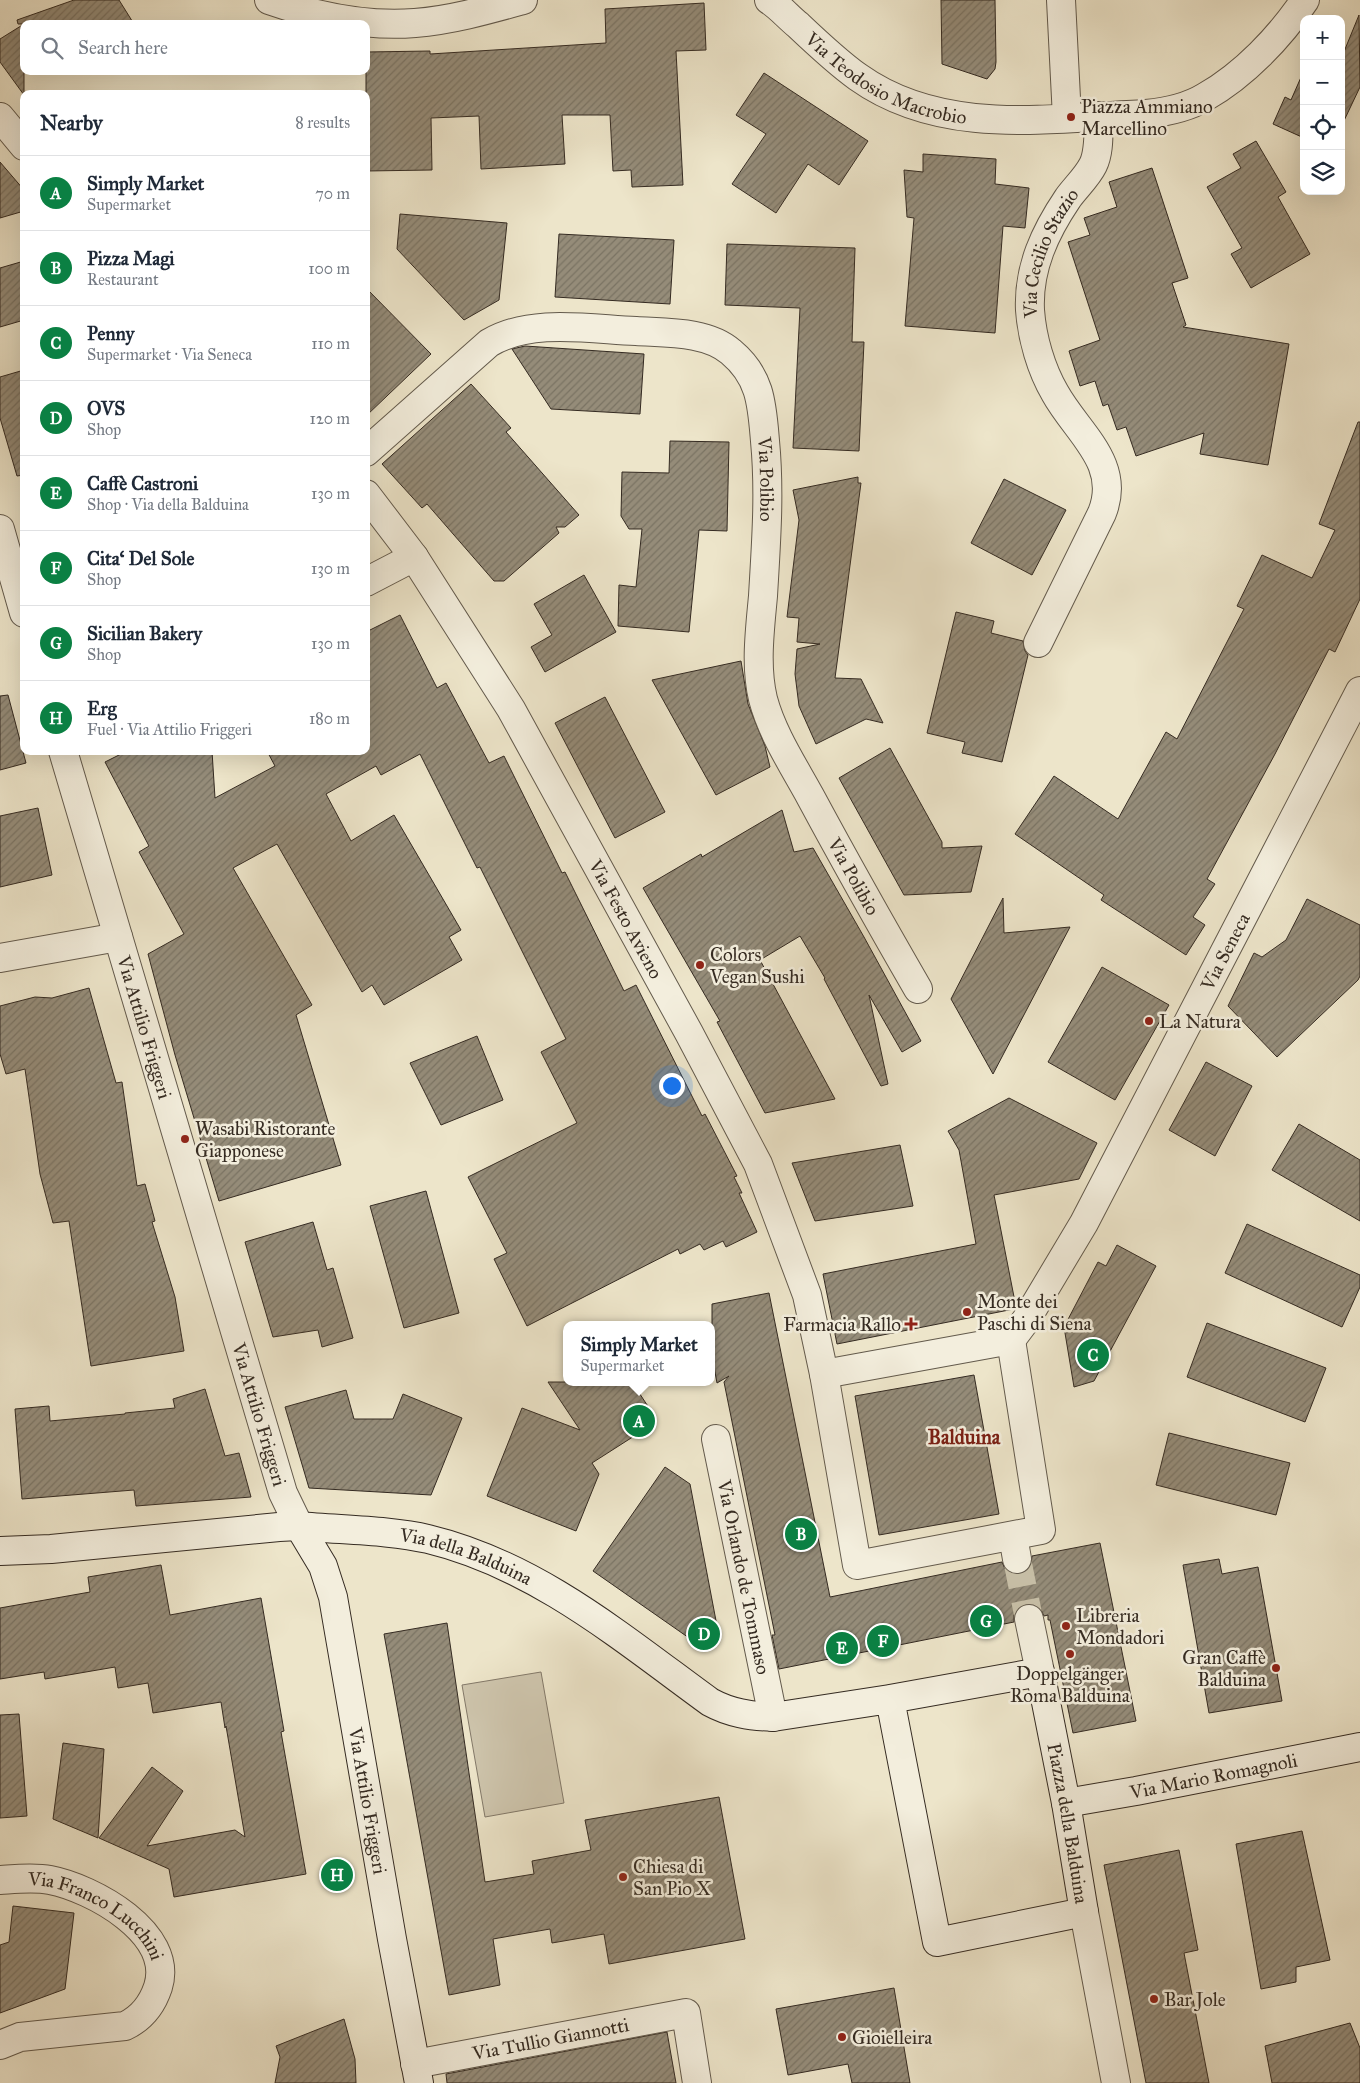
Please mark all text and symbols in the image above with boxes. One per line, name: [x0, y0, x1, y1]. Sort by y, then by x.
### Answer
map controls: [1300, 15, 1345, 195]
button: +: [1300, 15, 1345, 60]
search box: [20, 20, 370, 75]
street label: Via Teodosio Macrobio: [800, 26, 968, 128]
icon: search: [38, 34, 66, 62]
text: Search here: [78, 36, 168, 59]
button: −: [1300, 60, 1345, 105]
place label: Piazza Ammiano Marcellino: [1081, 95, 1213, 140]
button: locate: [1300, 105, 1345, 150]
text: Nearby: [40, 110, 103, 136]
marker: Piazza Ammiano Marcellino: [1065, 111, 1077, 123]
text: 8 results: [295, 113, 350, 132]
button: layers: [1300, 150, 1345, 195]
text: Simply Market: [87, 172, 204, 195]
street label: Via Cecilio Stazio: [1018, 183, 1083, 320]
text: A: [51, 184, 61, 203]
text: 70 m: [315, 184, 350, 203]
text: Supermarket: [87, 195, 171, 214]
text: Pizza Magi: [87, 247, 174, 270]
text: B: [51, 259, 61, 278]
text: 100 m: [308, 259, 350, 278]
text: Restaurant: [87, 270, 159, 289]
text: Penny: [87, 322, 134, 345]
text: C: [51, 334, 61, 353]
text: 110 m: [311, 334, 350, 353]
text: Supermarket · Via Seneca: [87, 345, 252, 364]
text: OVS: [87, 397, 125, 420]
text: D: [50, 409, 62, 428]
text: 120 m: [310, 409, 350, 428]
text: Shop: [87, 420, 121, 439]
street label: Via Polibio: [753, 435, 779, 522]
text: Caffè Castroni: [87, 472, 198, 495]
text: E: [50, 484, 62, 503]
text: 130 m: [311, 484, 350, 503]
text: Shop · Via della Balduina: [87, 495, 249, 514]
text: Cita‘ Del Sole: [87, 547, 194, 570]
text: F: [51, 559, 61, 578]
text: 130 m: [311, 559, 350, 578]
text: Shop: [87, 570, 121, 589]
text: Sicilian Bakery: [87, 622, 202, 645]
text: G: [50, 634, 62, 653]
text: 130 m: [311, 634, 350, 653]
text: Shop: [87, 645, 121, 664]
text: Erg: [87, 697, 117, 720]
text: H: [49, 709, 63, 728]
text: 180 m: [309, 709, 350, 728]
text: Fuel · Via Attilio Friggeri: [87, 720, 252, 739]
street label: Via Polibio: [823, 833, 885, 919]
street label: Via Festo Avieno: [584, 854, 668, 983]
street label: Via Seneca: [1195, 908, 1255, 995]
place label: Colors Vegan Sushi: [709, 943, 805, 989]
street label: Via Attilio Friggeri: [112, 952, 177, 1102]
marker: Colors Vegan Sushi: [694, 959, 706, 971]
place label: La Natura: [1159, 1010, 1242, 1033]
marker: La Natura: [1143, 1015, 1155, 1027]
your location: [659, 1073, 685, 1099]
place label: Wasabi Ristorante Giapponese: [195, 1117, 336, 1162]
marker: Wasabi Ristorante Giapponese: [179, 1133, 191, 1145]
place label: Monte dei Paschi di Siena: [977, 1290, 1092, 1335]
marker: Monte dei Paschi di Siena: [961, 1306, 973, 1318]
place label: Farmacia Rallo: [783, 1313, 901, 1336]
marker: Farmacia Rallo: [905, 1318, 917, 1330]
popup: [563, 1321, 715, 1386]
text: Simply Market: [580, 1333, 698, 1356]
pin: C: [1077, 1336, 1109, 1374]
street label: Via Attilio Friggeri: [227, 1339, 292, 1489]
text: Supermarket: [580, 1356, 664, 1375]
pin: A: [623, 1402, 655, 1440]
district label: Balduina: [928, 1425, 1001, 1449]
street label: Via Orlando de Tommaso: [713, 1477, 776, 1677]
pin: B: [785, 1515, 817, 1553]
street label: Via della Balduina: [397, 1522, 537, 1590]
pin: G: [970, 1602, 1002, 1640]
place label: Libreria Mondadori: [1076, 1604, 1164, 1649]
pin: D: [688, 1615, 720, 1653]
marker: Libreria Mondadori: [1060, 1620, 1072, 1632]
pin: F: [867, 1622, 899, 1660]
pin: E: [826, 1629, 858, 1667]
place label: Gran Caffè Balduina: [1182, 1646, 1267, 1691]
marker: Doppelgänger Roma Balduina: [1064, 1648, 1076, 1660]
place label: Doppelgänger Roma Balduina: [1010, 1662, 1131, 1707]
marker: Gran Caffè Balduina: [1270, 1662, 1282, 1674]
street label: Via Attilio Friggeri: [344, 1725, 392, 1876]
street label: Piazza della Balduina: [1043, 1741, 1094, 1906]
street label: Via Mario Romagnoli: [1127, 1748, 1299, 1804]
place label: Chiesa di San Pio X: [633, 1855, 711, 1900]
pin: H: [321, 1856, 353, 1894]
street label: Via Franco Lucchini: [27, 1867, 169, 1963]
marker: Chiesa di San Pio X: [617, 1871, 629, 1883]
place label: Bar Jole: [1164, 1988, 1226, 2012]
marker: Bar Jole: [1148, 1993, 1160, 2005]
street label: Via Tullio Giannotti: [469, 2012, 631, 2065]
place label: Gioielleira: [852, 2026, 933, 2049]
marker: Gioielleira: [836, 2031, 848, 2043]

